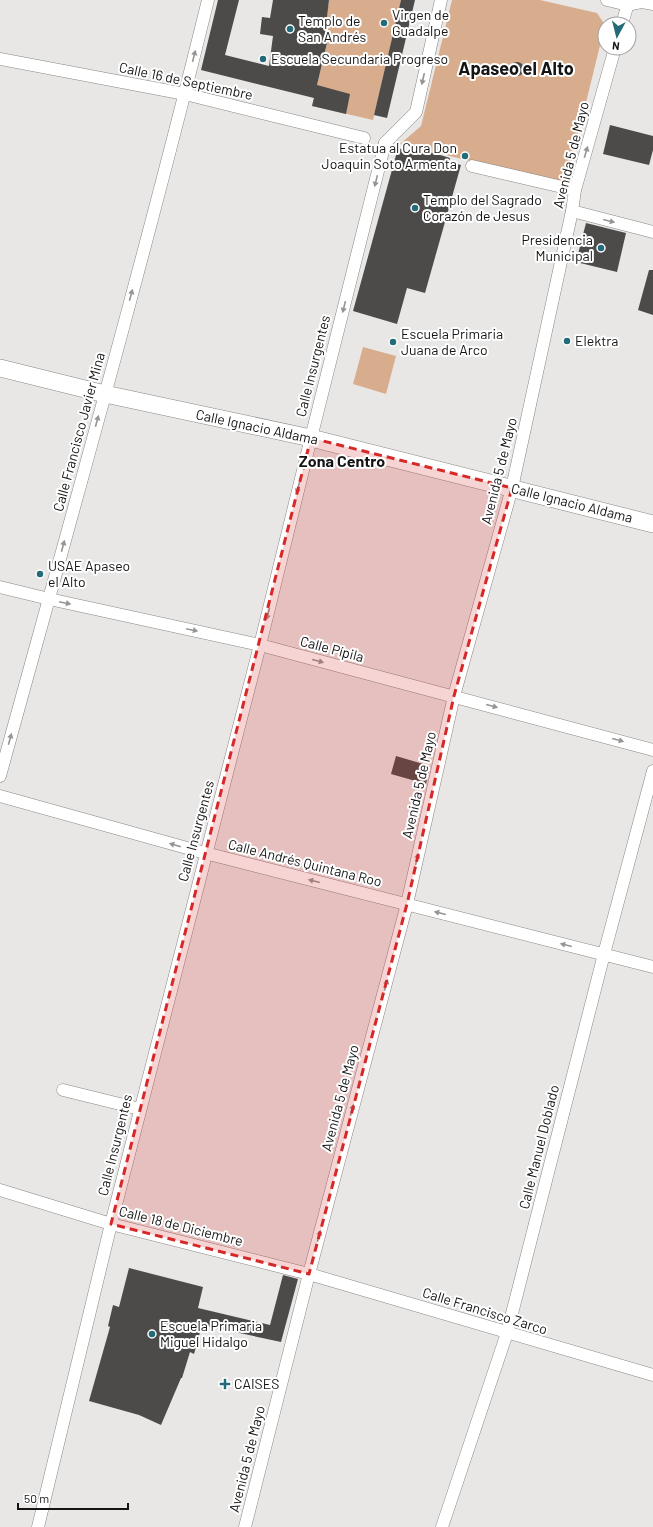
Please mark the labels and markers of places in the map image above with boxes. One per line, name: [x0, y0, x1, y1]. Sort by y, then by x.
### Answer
place label: Virgen de Guadalpe: [392, 6, 449, 39]
place label: Templo de San Andrés: [298, 12, 367, 45]
marker: Virgen de Guadalpe: [379, 18, 389, 28]
marker: Templo de San Andrés: [285, 24, 295, 34]
place label: Escuela Secundaria Progreso: [271, 50, 448, 67]
marker: Escuela Secundaria Progreso: [258, 54, 268, 64]
place label: Estatua al Cura Don Joaquin Soto Armenta: [322, 139, 457, 172]
marker: Estatua al Cura Don Joaquin Soto Armenta: [460, 151, 470, 161]
place label: Templo del Sagrado Corazón de Jesus: [423, 191, 542, 224]
marker: Templo del Sagrado Corazón de Jesus: [410, 203, 420, 213]
place label: Presidencia Municipal: [521, 231, 593, 264]
marker: Presidencia Municipal: [596, 243, 606, 253]
place label: Escuela Primaria Juana de Arco: [401, 325, 503, 358]
place label: Elektra: [575, 332, 618, 349]
marker: Elektra: [562, 336, 572, 346]
marker: Escuela Primaria Juana de Arco: [388, 337, 398, 347]
place label: USAE Apaseo el Alto: [48, 557, 130, 590]
marker: USAE Apaseo el Alto: [35, 569, 45, 579]
place label: Escuela Primaria Miguel Hidalgo: [160, 1317, 262, 1350]
marker: Escuela Primaria Miguel Hidalgo: [147, 1329, 157, 1339]
place label: CAISES: [234, 1375, 279, 1392]
marker: CAISES: [219, 1378, 231, 1390]

